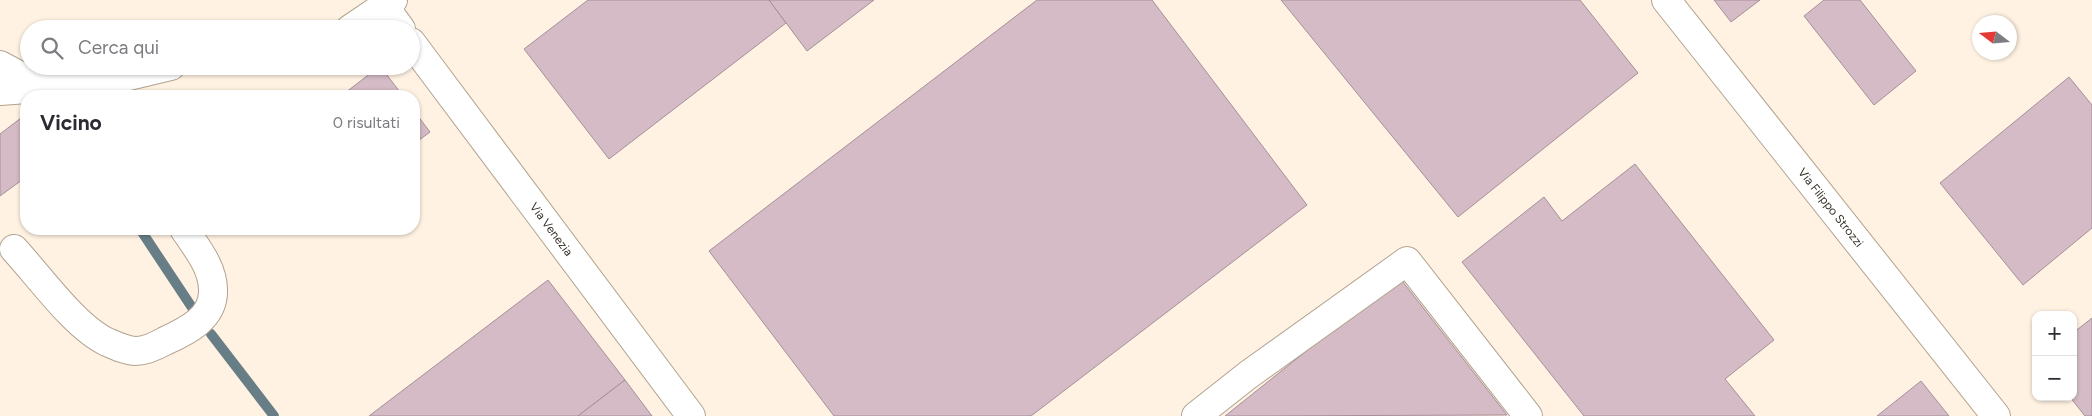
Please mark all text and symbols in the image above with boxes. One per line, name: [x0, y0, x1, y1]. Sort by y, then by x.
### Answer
north arrow: [1972, 15, 2017, 60]
search box: [20, 20, 420, 75]
icon: search: [38, 34, 66, 62]
text: Cerca qui: [78, 36, 159, 59]
text: Vicino: [40, 110, 102, 135]
text: 0 risultati: [333, 113, 400, 132]
street label: Via Filippo Strozzi: [1795, 165, 1866, 250]
street label: Via Venezia: [527, 200, 576, 259]
map controls: [2032, 311, 2077, 401]
button: +: [2032, 311, 2077, 356]
button: −: [2032, 356, 2077, 401]

